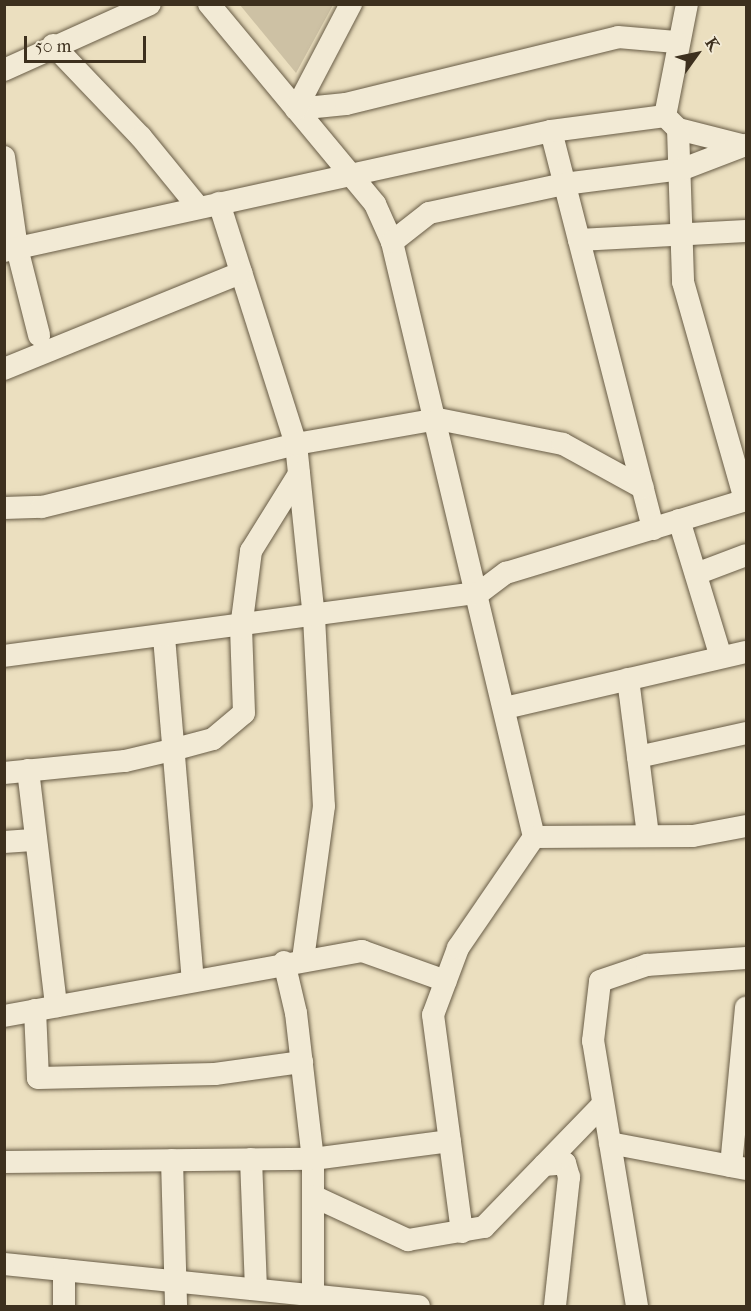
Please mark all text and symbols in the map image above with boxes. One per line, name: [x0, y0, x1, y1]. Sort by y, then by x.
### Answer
scale bar: [27, 24, 148, 62]
north arrow: [667, 24, 727, 84]
text: K: [701, 34, 724, 54]
text: 50 m: [35, 36, 71, 57]

